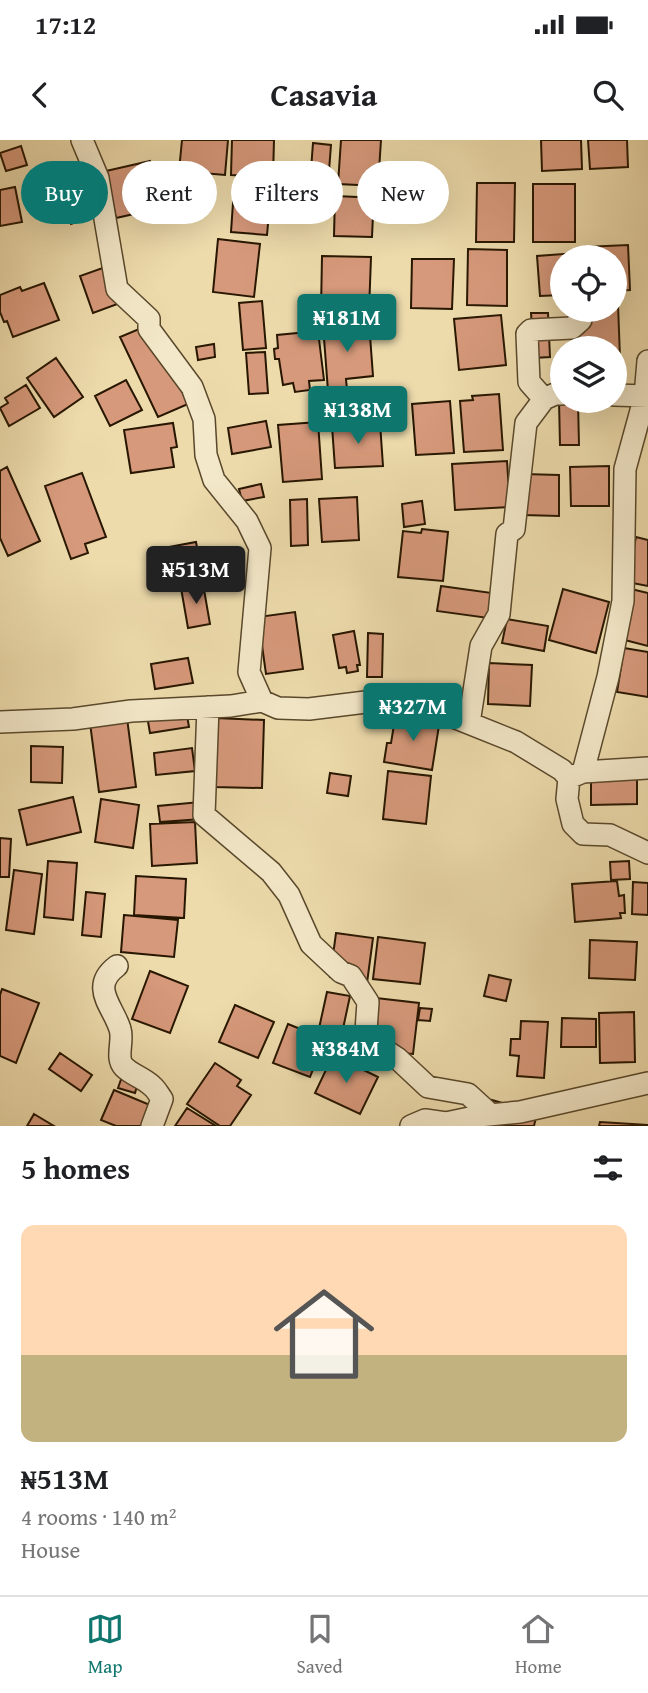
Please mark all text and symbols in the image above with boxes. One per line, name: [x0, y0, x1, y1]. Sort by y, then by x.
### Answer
text: 17:12: [35, 5, 96, 44]
text: Casavia: [271, 71, 377, 118]
icon: back: [21, 76, 59, 114]
icon: search: [589, 76, 627, 114]
chip: Buy: [21, 161, 108, 224]
chip: Rent: [122, 161, 217, 224]
chip: Filters: [231, 161, 343, 224]
chip: New: [357, 161, 449, 224]
map controls: [550, 245, 627, 413]
button: locate: [550, 245, 627, 322]
pin: ₦181M: [298, 294, 396, 354]
text: ₦181M: [313, 300, 381, 333]
button: layers: [550, 336, 627, 413]
pin: ₦138M: [309, 386, 407, 446]
text: ₦138M: [324, 392, 392, 425]
pin: ₦513M: [147, 546, 245, 606]
text: ₦513M: [162, 552, 230, 585]
pin: ₦327M: [364, 684, 462, 743]
text: ₦327M: [379, 689, 447, 722]
pin: ₦384M: [297, 1026, 395, 1085]
text: ₦384M: [312, 1031, 380, 1064]
text: 5 homes: [21, 1146, 130, 1190]
icon: filters: [589, 1149, 627, 1187]
icon: home: [261, 1271, 387, 1397]
text: ₦513M: [21, 1456, 109, 1500]
text: 4 rooms · 140 m²: [21, 1500, 176, 1533]
text: House: [21, 1533, 80, 1566]
tab: Map: [86, 1610, 124, 1680]
tab: Saved: [297, 1610, 343, 1680]
tab: Home: [515, 1610, 562, 1680]

